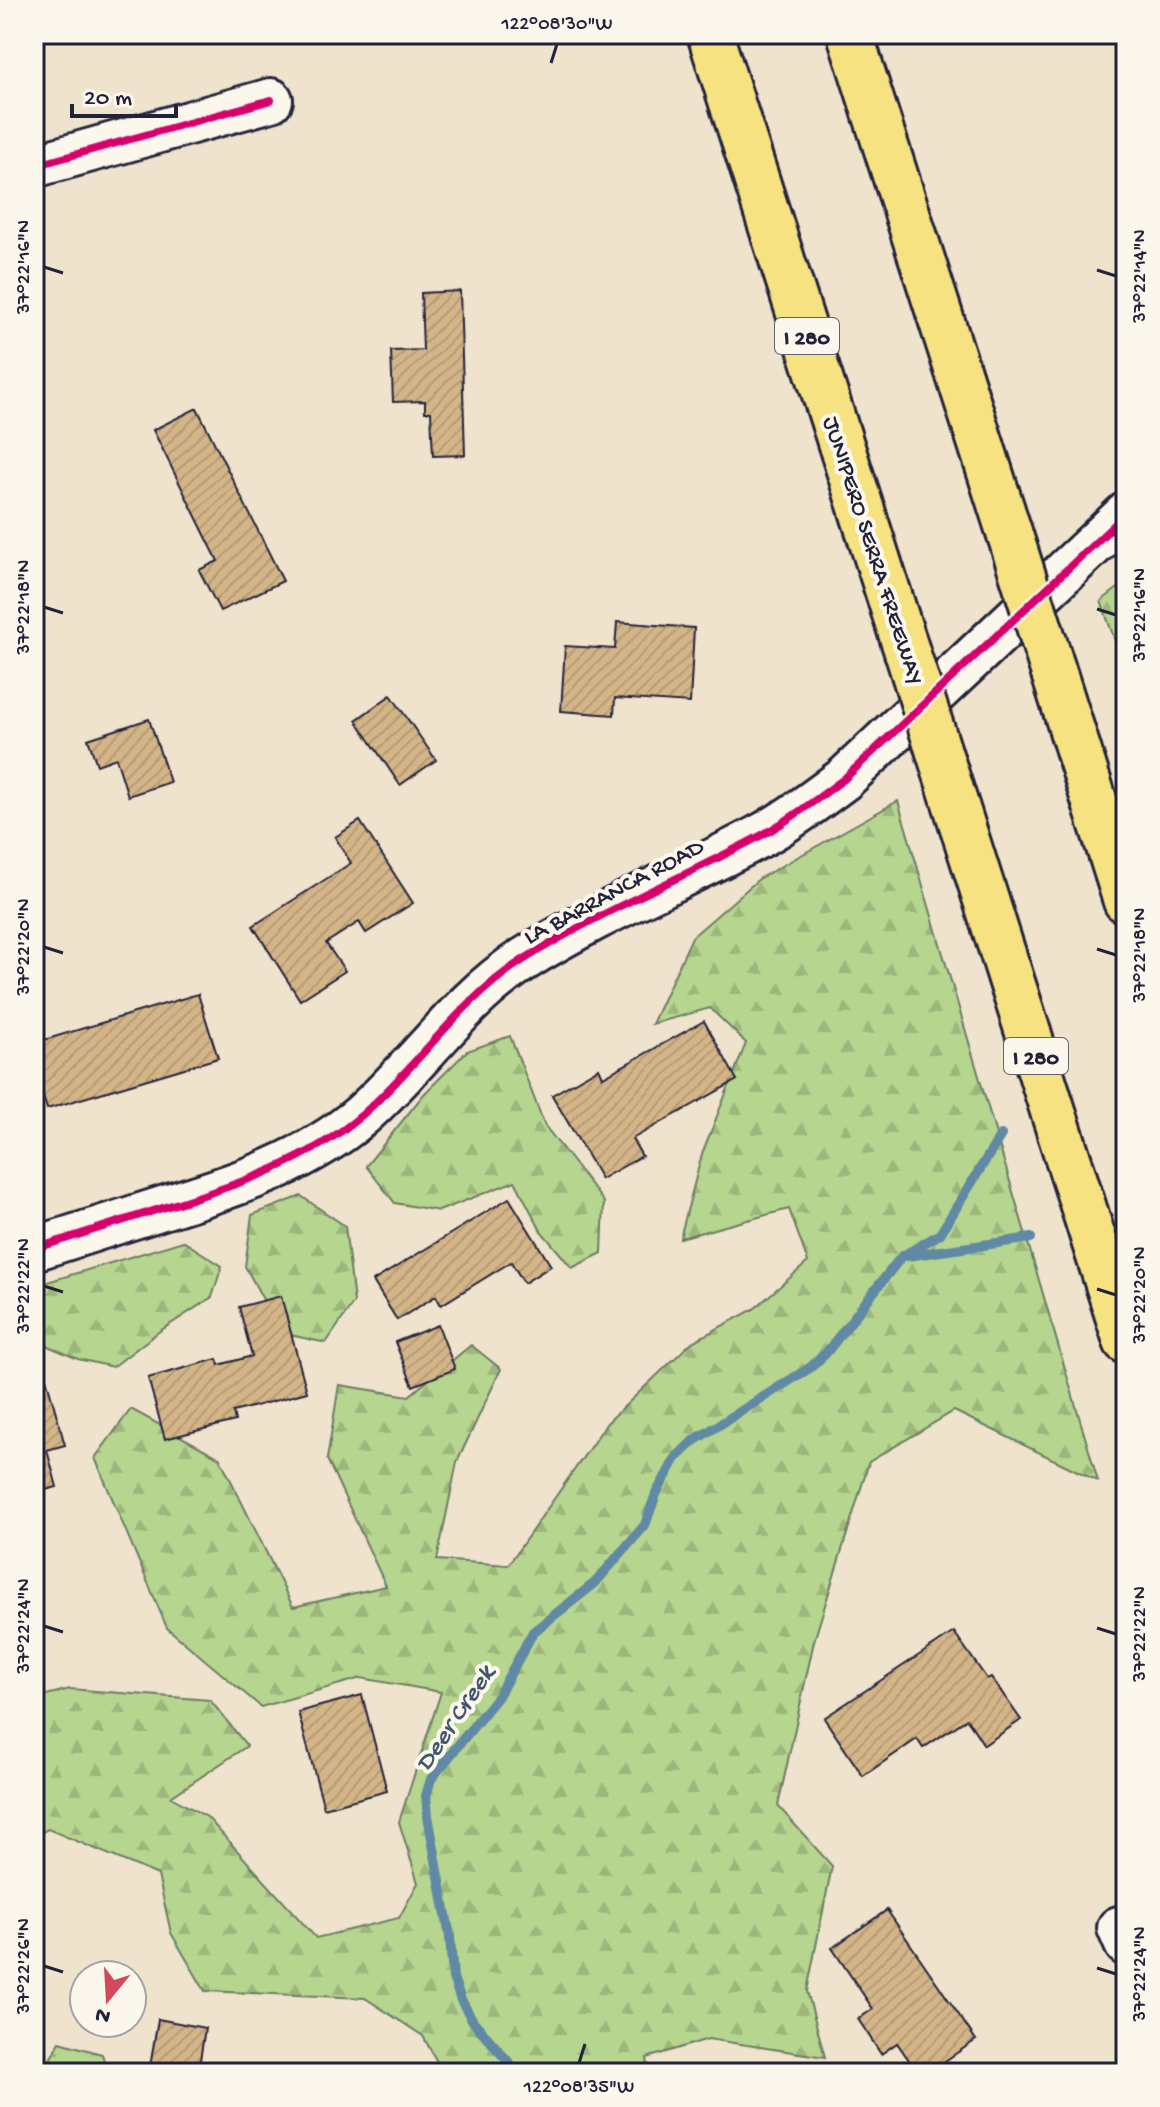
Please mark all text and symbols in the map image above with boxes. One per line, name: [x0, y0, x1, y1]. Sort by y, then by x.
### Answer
text: 122°08'30"W: [500, 14, 613, 37]
scale bar: [72, 68, 176, 118]
text: 20 m: [84, 85, 132, 114]
text: 37°22'16"N: [14, 220, 37, 315]
text: 37°22'14"N: [1130, 229, 1153, 324]
road number: I 280: [775, 318, 839, 354]
street label: JUNIPERO SERRA FREEWAY: [815, 413, 929, 689]
text: 37°22'18"N: [14, 560, 37, 655]
text: 37°22'16"N: [1130, 568, 1153, 663]
street label: LA BARRANCA ROAD: [520, 833, 710, 953]
text: 37°22'20"N: [14, 899, 37, 997]
text: 37°22'18"N: [1130, 908, 1153, 1003]
road number: I 280: [1004, 1038, 1068, 1074]
text: 37°22'22"N: [14, 1238, 37, 1335]
text: 37°22'20"N: [1130, 1247, 1153, 1345]
text: 37°22'24"N: [14, 1578, 37, 1675]
text: 37°22'22"N: [1130, 1586, 1153, 1683]
water label: Deer Creek: [410, 1659, 505, 1778]
text: 37°22'26"N: [14, 1918, 37, 2015]
text: 37°22'24"N: [1130, 1926, 1153, 2023]
north arrow: [68, 1959, 148, 2039]
text: N: [92, 2000, 114, 2029]
text: 122°08'35"W: [523, 2077, 634, 2100]

